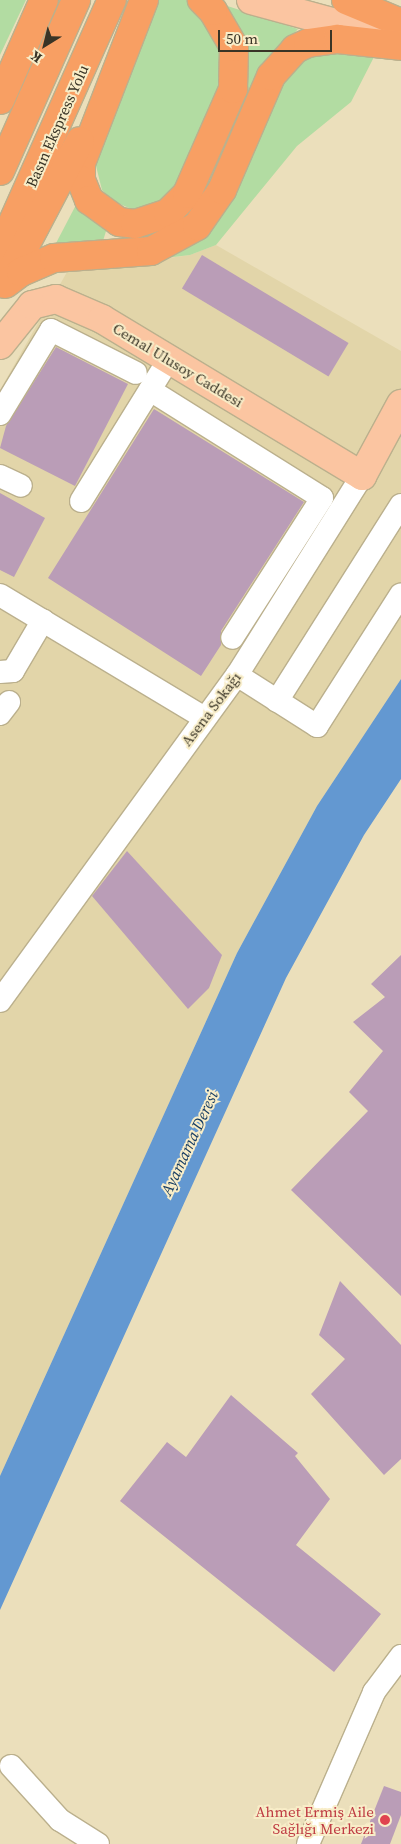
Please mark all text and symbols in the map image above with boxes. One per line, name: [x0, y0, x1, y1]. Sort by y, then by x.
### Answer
north arrow: [20, 20, 70, 70]
scale bar: [221, 20, 335, 52]
text: 50 m: [226, 28, 258, 49]
text: K: [26, 46, 46, 68]
street label: Basın Ekspress Yolu: [22, 62, 92, 190]
street label: Cemal Ulusoy Caddesi: [110, 319, 246, 411]
street label: Asena Sokağı: [177, 668, 245, 750]
water label: Ayamama Deresi: [156, 1088, 222, 1198]
place label: Ahmet Ermiş Aile Sağlığı Merkezi: [256, 1802, 374, 1837]
marker: Ahmet Ermiş Aile Sağlığı Merkezi: [378, 1813, 392, 1827]

